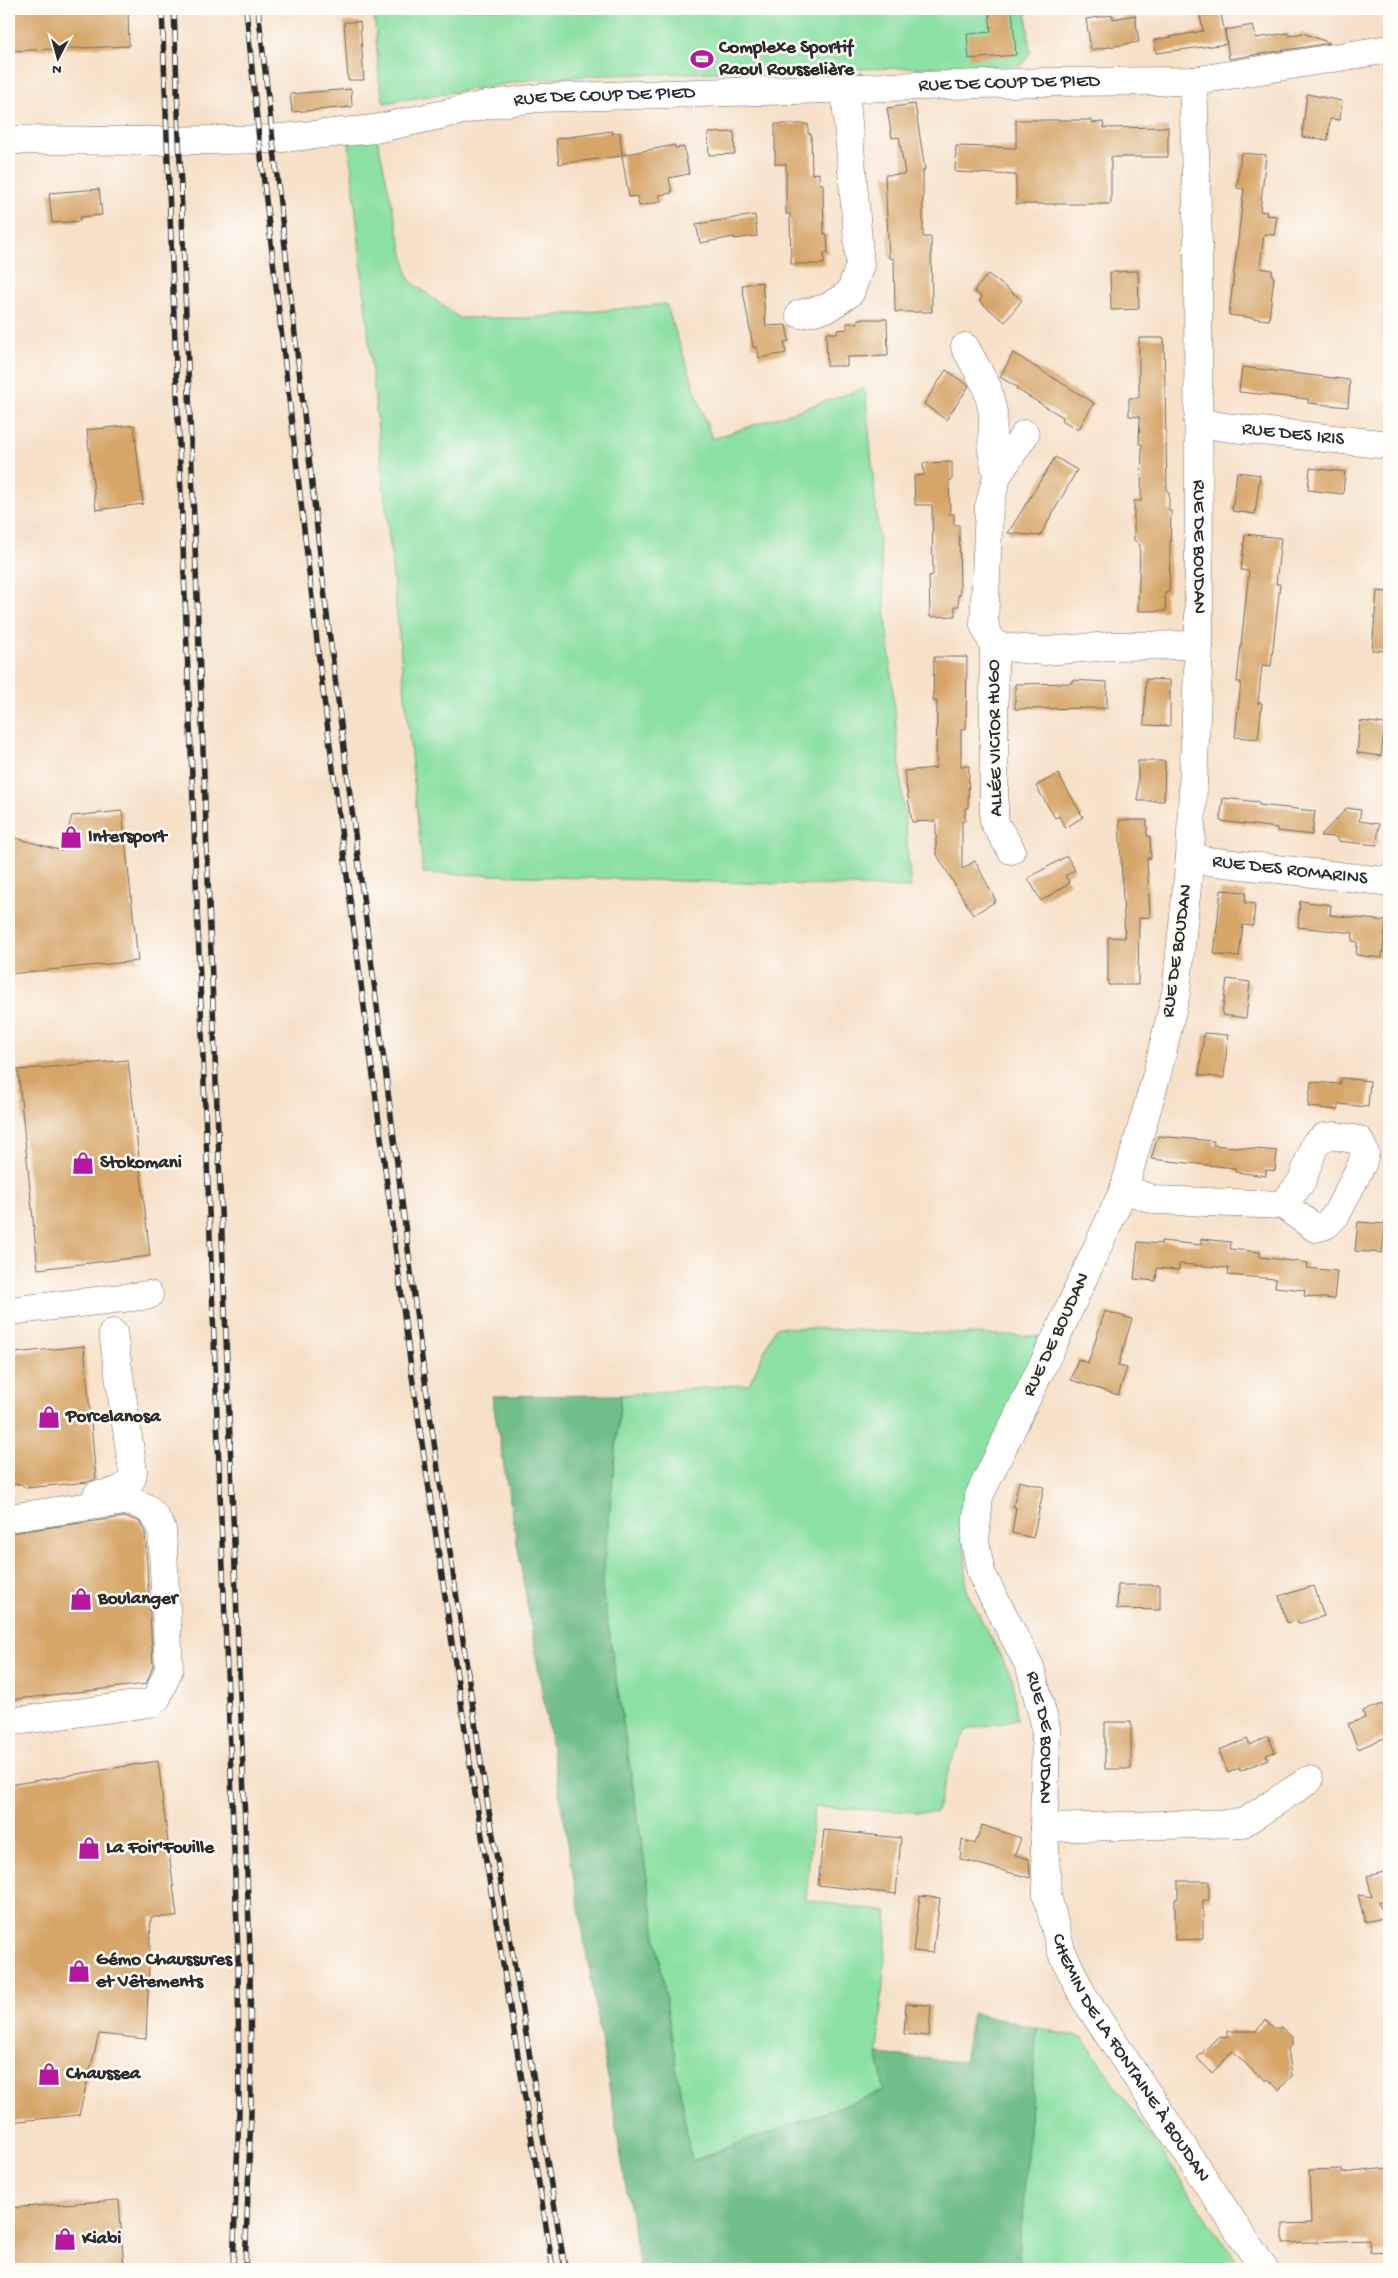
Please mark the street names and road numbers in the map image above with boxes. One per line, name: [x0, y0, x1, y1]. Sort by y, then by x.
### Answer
street label: RUE DE COUP DE PIED: [918, 70, 1101, 97]
street label: RUE DE COUP DE PIED: [512, 82, 696, 113]
street label: RUE DES IRIS: [1241, 418, 1346, 452]
street label: RUE DE BOUDAN: [1187, 480, 1210, 614]
street label: ALLÉE VICTOR HUGO: [983, 659, 1009, 817]
street label: RUE DES ROMARINS: [1211, 850, 1369, 891]
street label: RUE DE BOUDAN: [1157, 883, 1199, 1019]
street label: RUE DE BOUDAN: [1018, 1269, 1096, 1401]
street label: RUE DE BOUDAN: [1020, 1669, 1058, 1804]
street label: CHEMIN DE LA FONTAINE À BOUDAN: [1046, 1931, 1215, 2187]

